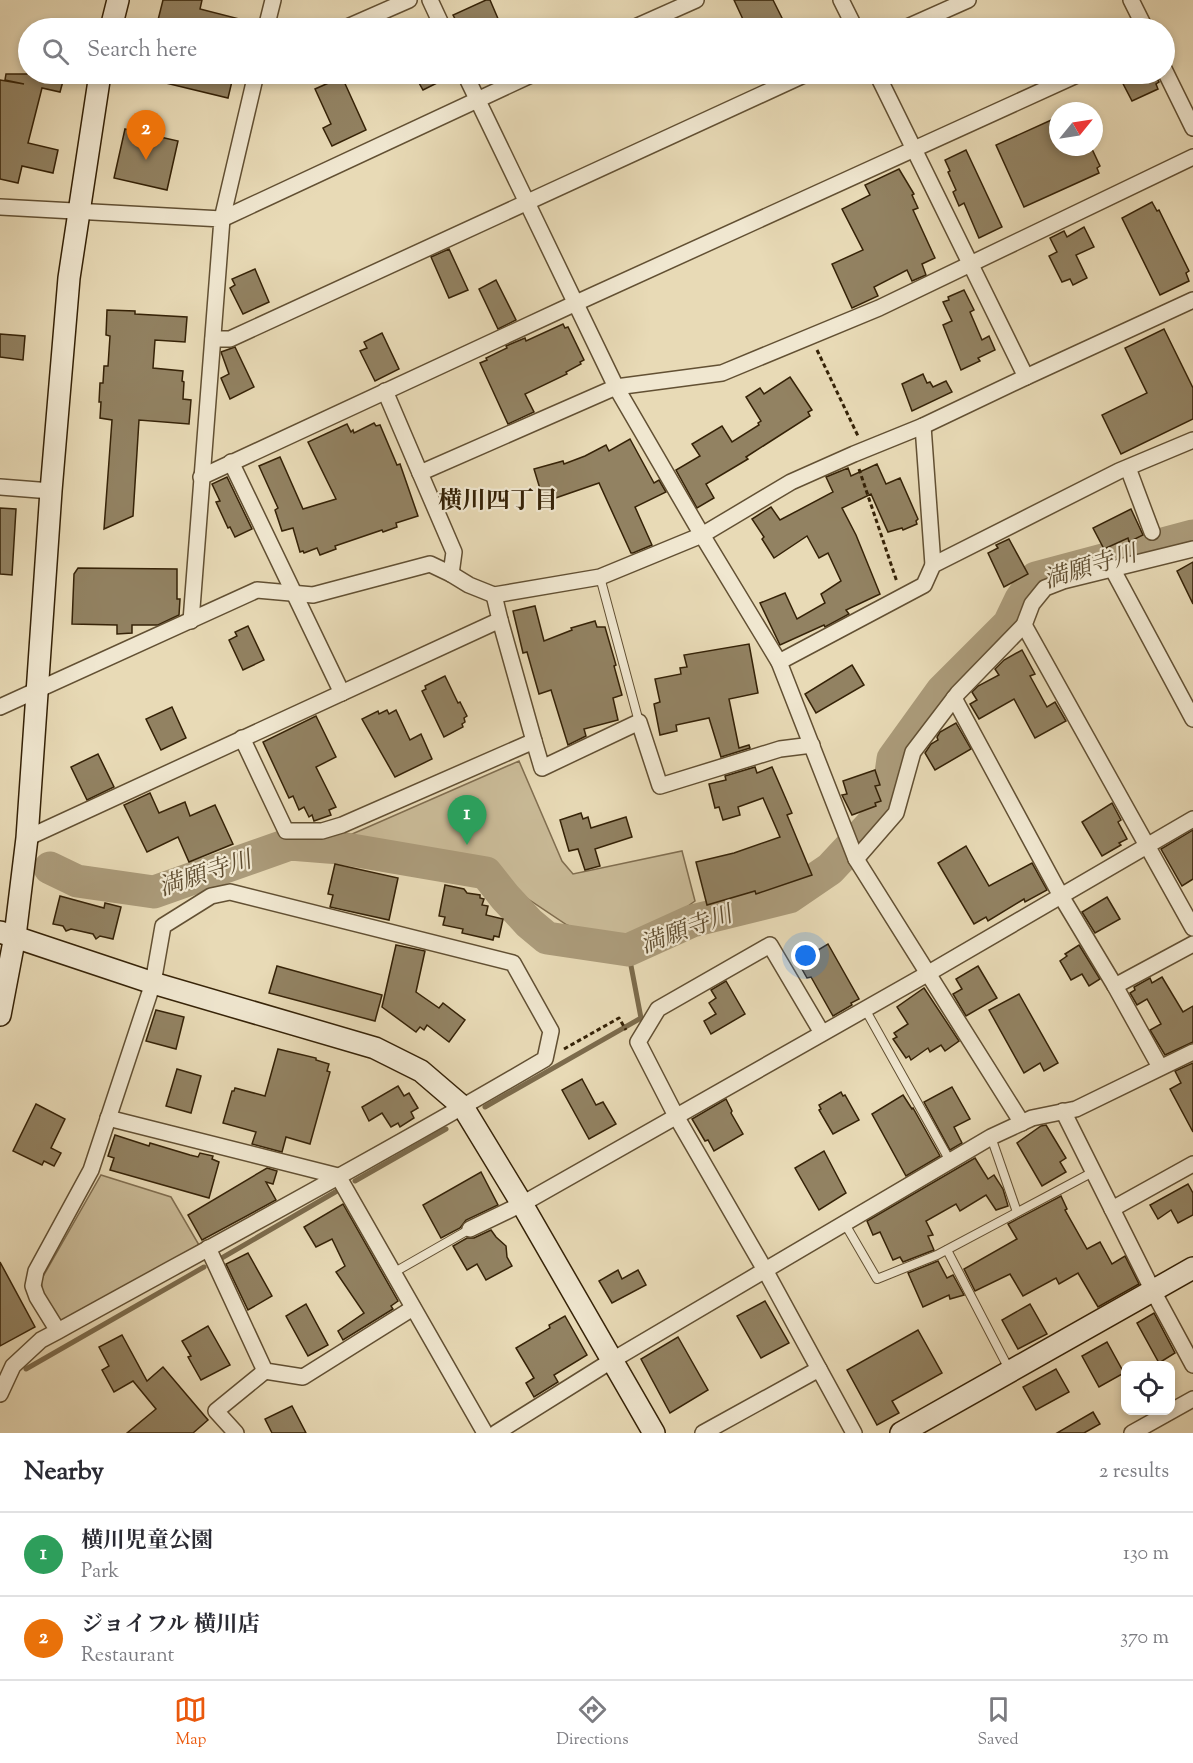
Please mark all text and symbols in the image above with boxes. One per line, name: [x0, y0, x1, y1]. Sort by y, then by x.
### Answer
search box: [18, 18, 1175, 84]
icon: search: [39, 35, 72, 68]
text: Search here: [87, 35, 197, 67]
north arrow: [1049, 102, 1103, 156]
pin: 2: [126, 110, 166, 160]
district label: 横川四丁目: [438, 485, 558, 519]
water label: 満願寺川: [1040, 537, 1144, 598]
pin: 1: [448, 796, 486, 845]
water label: 満願寺川: [155, 843, 259, 906]
water label: 満願寺川: [636, 897, 740, 963]
your location: [791, 941, 820, 970]
map controls: [1121, 1361, 1175, 1415]
button: locate: [1121, 1361, 1175, 1415]
text: Nearby: [24, 1454, 104, 1491]
text: 2 results: [1099, 1458, 1169, 1487]
text: 横川児童公園: [81, 1526, 213, 1558]
text: 1: [40, 1540, 47, 1569]
text: 130 m: [1123, 1540, 1169, 1569]
text: Park: [81, 1558, 119, 1587]
text: ジョイフル 横川店: [81, 1610, 260, 1642]
text: 2: [39, 1624, 48, 1653]
text: 370 m: [1120, 1624, 1169, 1653]
text: Restaurant: [81, 1642, 174, 1671]
tab: Map: [174, 1693, 207, 1752]
tab: Directions: [556, 1693, 629, 1752]
tab: Saved: [977, 1693, 1019, 1752]

